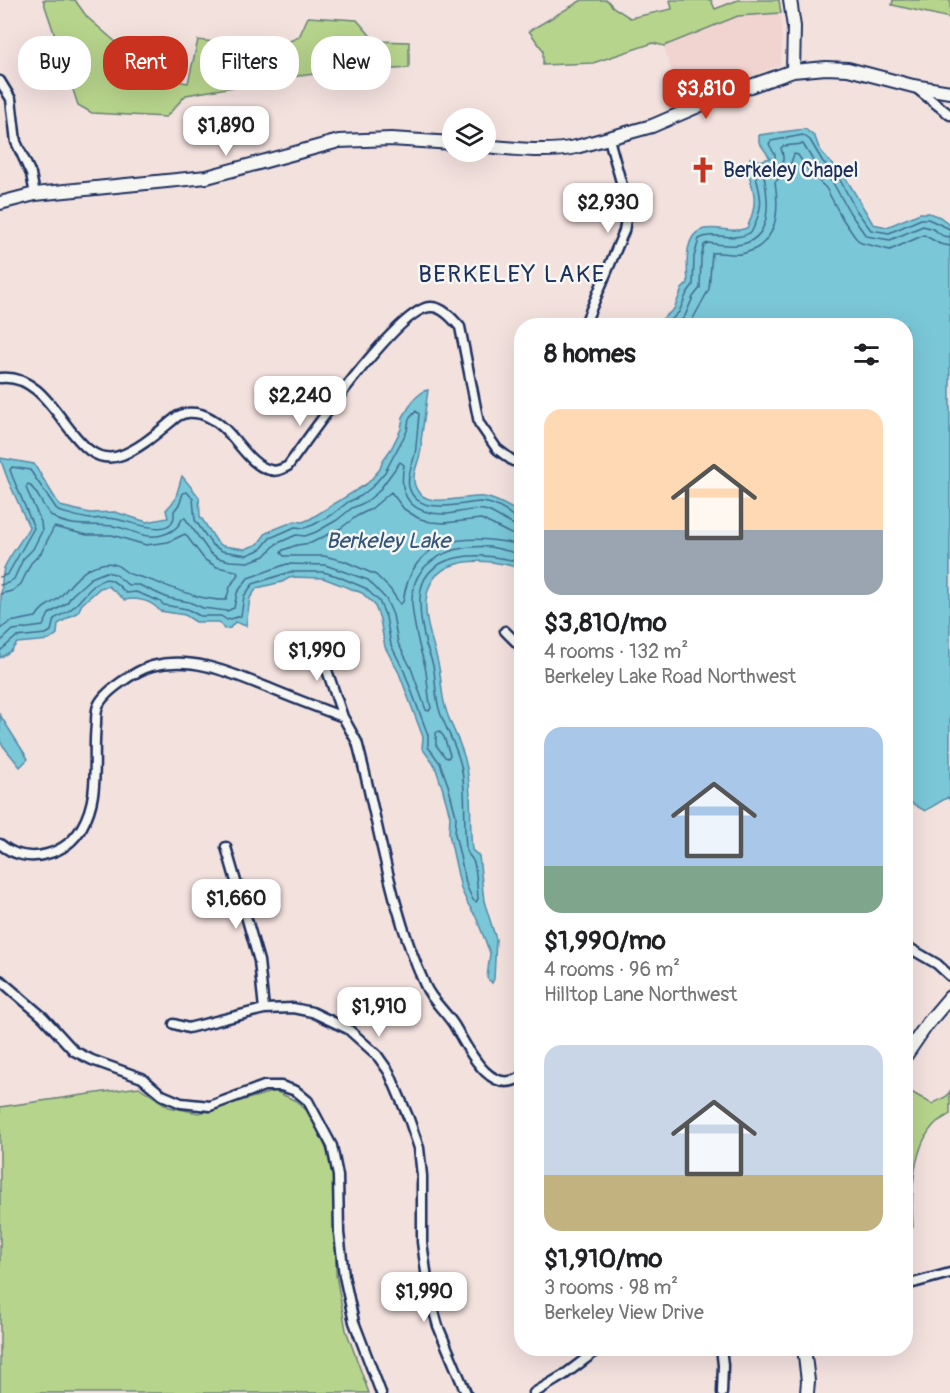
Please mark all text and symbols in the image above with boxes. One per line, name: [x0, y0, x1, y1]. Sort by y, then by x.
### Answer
chip: Buy: [18, 36, 91, 90]
chip: Rent: [103, 36, 188, 90]
chip: Filters: [200, 36, 299, 90]
chip: New: [311, 36, 391, 90]
pin: $3,810: [657, 69, 755, 120]
text: $3,810: [677, 76, 735, 101]
pin: $1,890: [177, 106, 275, 157]
map controls: [442, 108, 496, 162]
button: layers: [442, 108, 496, 162]
text: $1,890: [197, 113, 255, 138]
church icon: Berkeley Chapel: [688, 155, 718, 185]
place label: Berkeley Chapel: [723, 157, 859, 184]
pin: $2,930: [559, 183, 657, 234]
text: $2,930: [577, 190, 639, 215]
district label: BERKELEY LAKE: [418, 260, 606, 289]
text: 8 homes: [544, 338, 636, 370]
icon: filters: [850, 338, 883, 371]
pin: $2,240: [251, 376, 349, 427]
text: $2,240: [268, 383, 332, 408]
icon: home: [660, 448, 768, 556]
water label: Berkeley Lake: [326, 527, 452, 555]
text: $3,810/mo: [544, 607, 667, 639]
pin: $1,990: [268, 631, 366, 682]
text: $1,990: [288, 638, 346, 663]
text: 4 rooms · 132 m²: [544, 639, 688, 664]
text: Berkeley Lake Road Northwest: [544, 664, 796, 689]
icon: home: [660, 766, 768, 874]
pin: $1,660: [187, 879, 285, 930]
text: $1,660: [206, 886, 266, 911]
text: $1,990/mo: [544, 925, 666, 957]
text: 4 rooms · 96 m²: [544, 957, 680, 982]
text: Hilltop Lane Northwest: [544, 982, 737, 1007]
pin: $1,910: [330, 987, 428, 1038]
text: $1,910: [351, 994, 407, 1019]
icon: home: [660, 1084, 768, 1192]
text: $1,910/mo: [544, 1243, 663, 1275]
pin: $1,990: [375, 1272, 473, 1323]
text: 3 rooms · 98 m²: [544, 1275, 678, 1300]
text: $1,990: [395, 1279, 453, 1304]
text: Berkeley View Drive: [544, 1300, 704, 1325]

